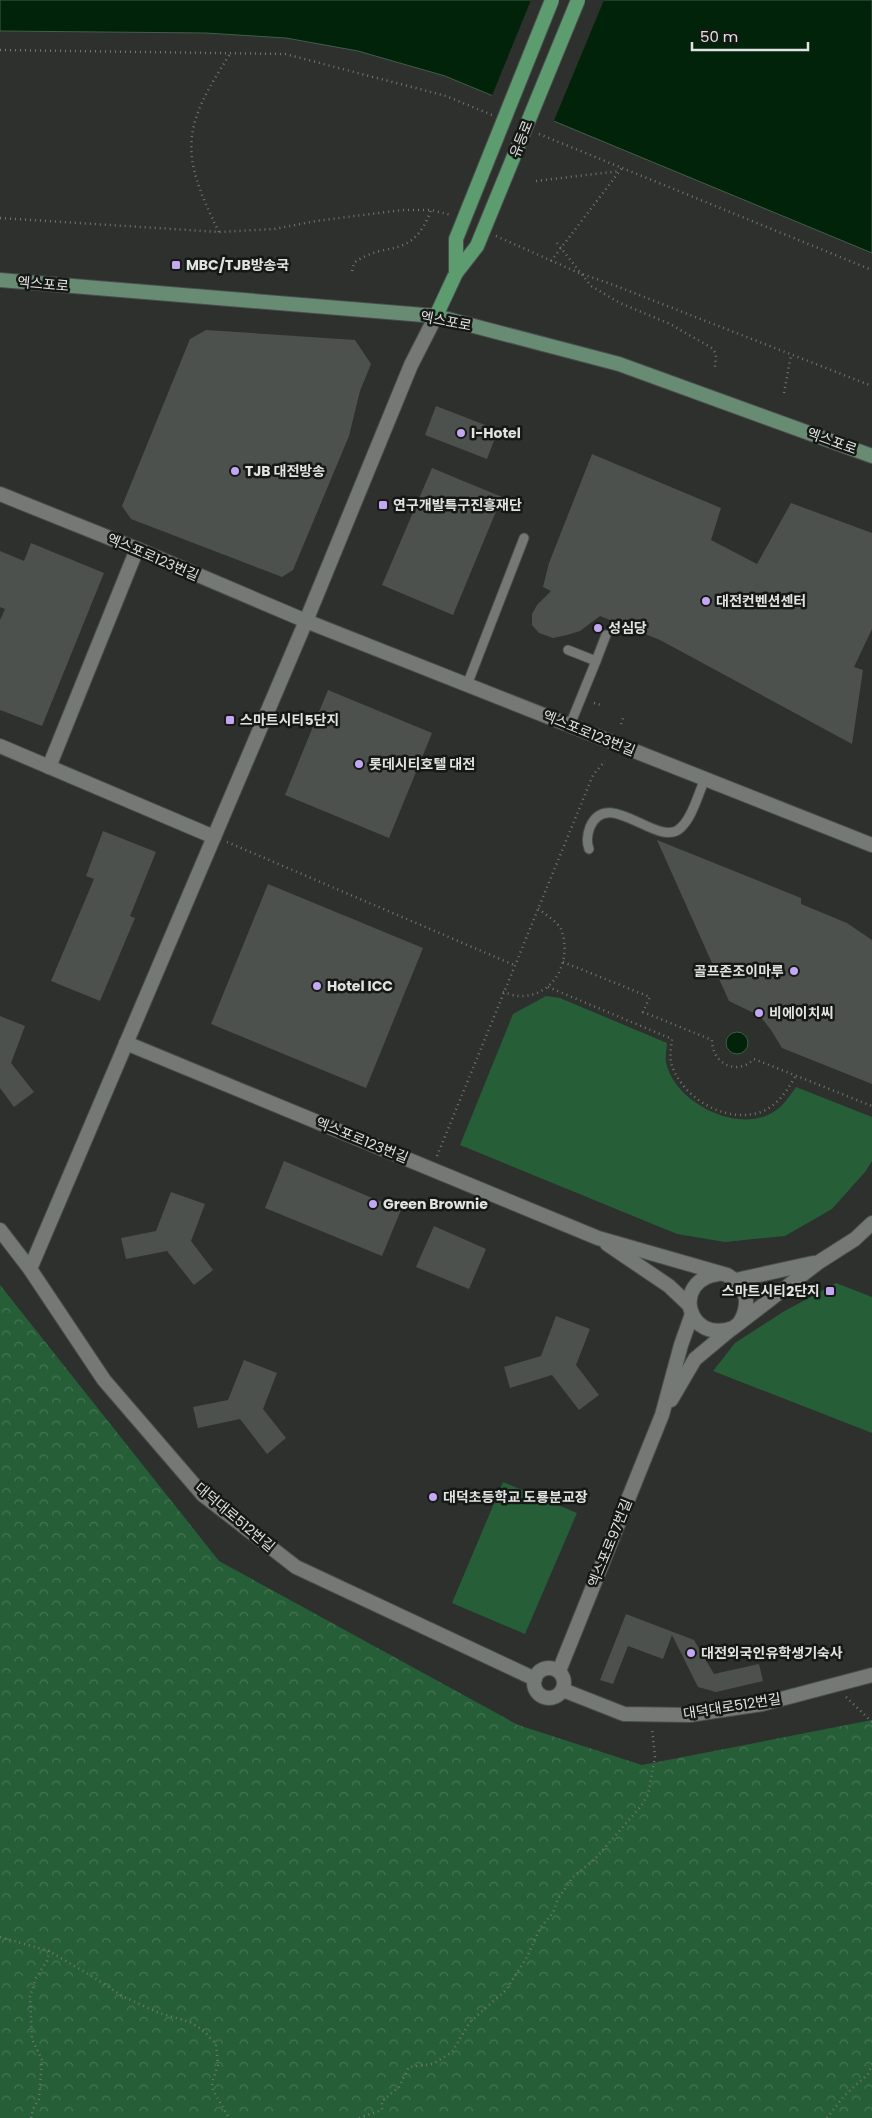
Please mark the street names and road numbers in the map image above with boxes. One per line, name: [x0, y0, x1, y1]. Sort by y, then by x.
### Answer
street label: 유등로: [504, 117, 538, 161]
street label: 엑스포로: [16, 272, 70, 296]
street label: 엑스포로: [419, 306, 473, 336]
street label: 엑스포로: [804, 423, 860, 459]
street label: 엑스포로123번길: [104, 529, 202, 585]
street label: 엑스포로123번길: [540, 705, 638, 761]
street label: 엑스포로123번길: [313, 1112, 411, 1168]
street label: 대덕대로512번길: [191, 1478, 279, 1556]
street label: 엑스포로97번길: [583, 1496, 637, 1590]
street label: 대덕대로512번길: [682, 1688, 782, 1724]

